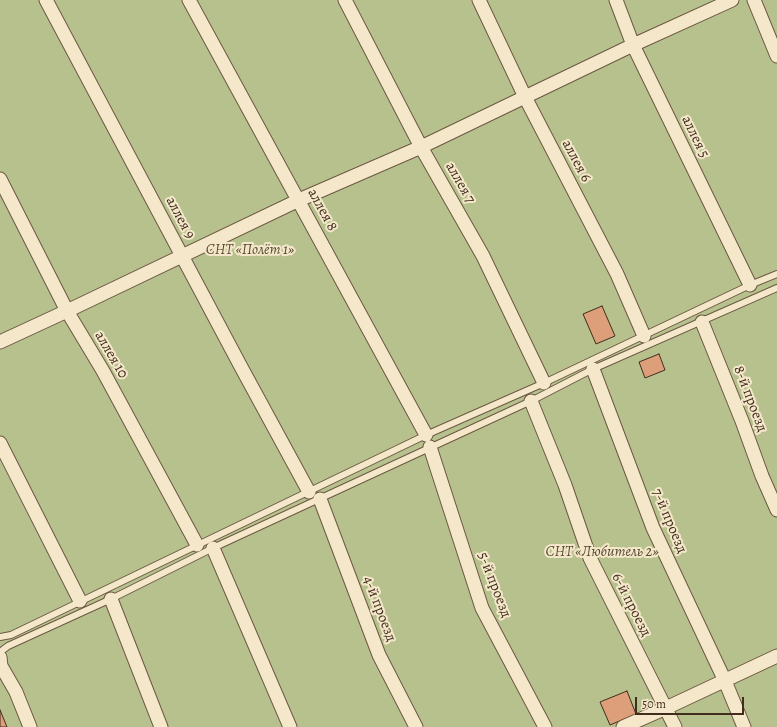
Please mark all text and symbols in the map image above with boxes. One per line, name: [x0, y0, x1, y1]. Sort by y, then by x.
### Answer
street label: аллея 5: [677, 113, 713, 161]
street label: аллея 6: [557, 137, 595, 185]
street label: аллея 7: [441, 159, 479, 207]
street label: аллея 8: [303, 186, 341, 234]
street label: аллея 9: [161, 194, 199, 242]
park label: СНТ «Полёт 1»: [206, 241, 294, 259]
street label: аллея 10: [90, 328, 132, 382]
street label: 8-й проезд: [729, 363, 771, 435]
street label: 7-й проезд: [647, 486, 691, 556]
park label: СНТ «Любитель 2»: [545, 543, 659, 561]
street label: 5-й проезд: [473, 550, 515, 620]
street label: 6-й проезд: [607, 570, 655, 640]
street label: 4-й проезд: [358, 574, 400, 644]
scale bar: [637, 689, 746, 715]
text: 50 m: [642, 696, 666, 712]

